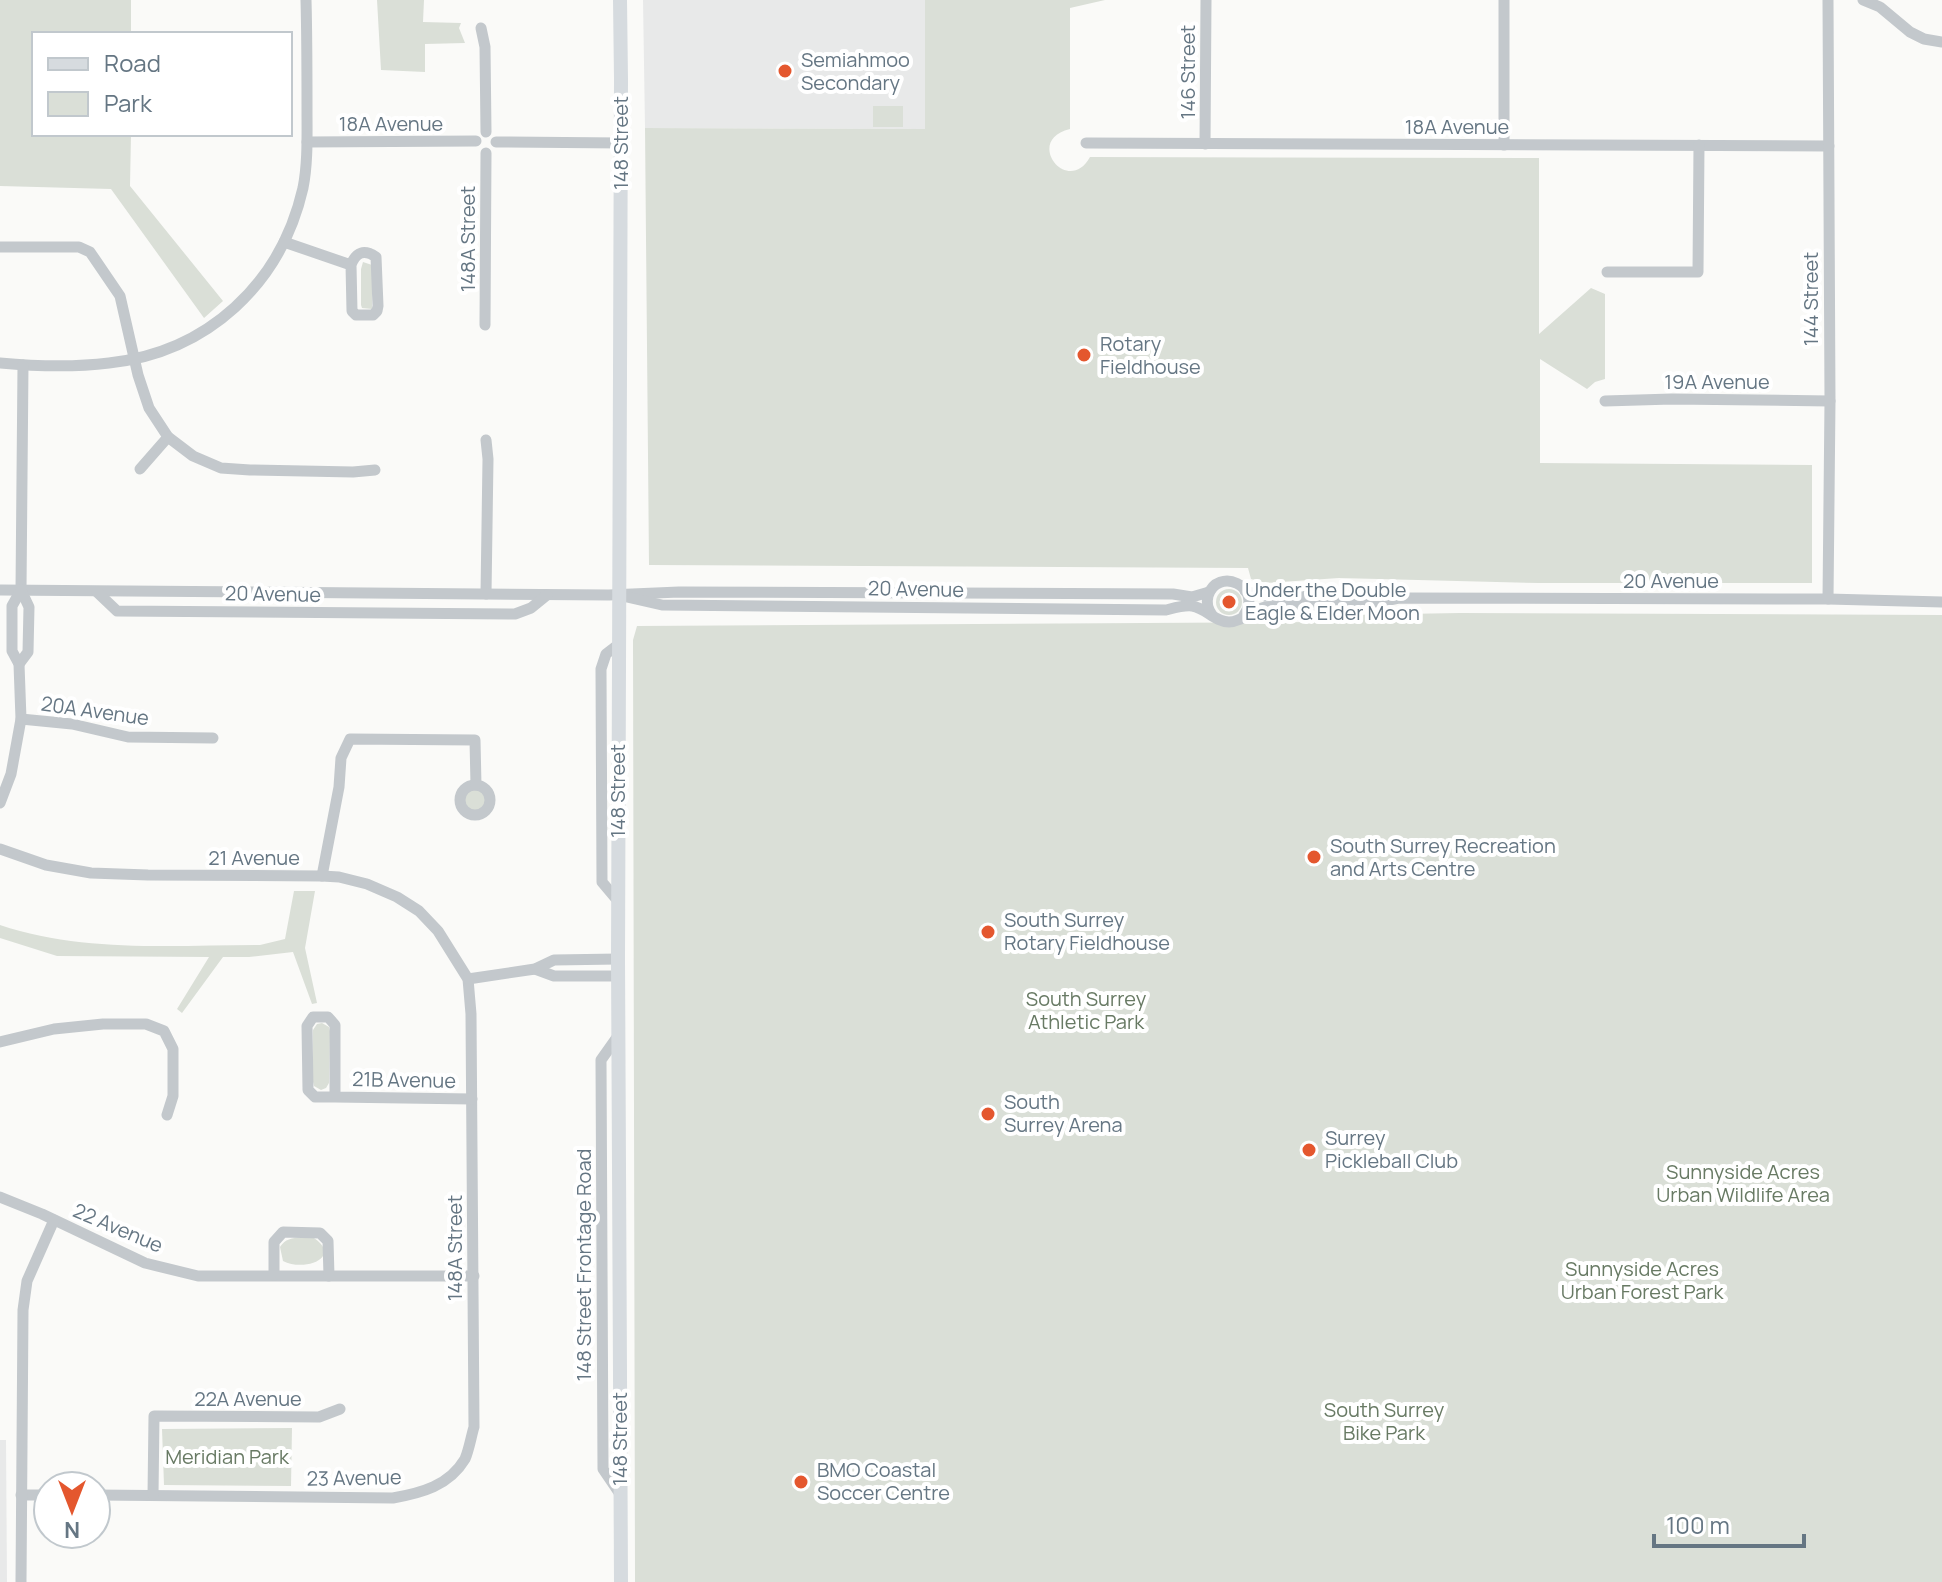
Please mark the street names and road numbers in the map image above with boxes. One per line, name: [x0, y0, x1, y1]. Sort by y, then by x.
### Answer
street label: 146 Street: [1174, 25, 1201, 119]
street label: 148 Street: [607, 96, 634, 190]
street label: 18A Avenue: [339, 110, 443, 137]
street label: 18A Avenue: [1405, 113, 1509, 140]
street label: 148A Street: [454, 186, 481, 292]
street label: 144 Street: [1797, 252, 1824, 346]
street label: 19A Avenue: [1664, 368, 1770, 395]
street label: 20 Avenue: [1623, 567, 1719, 594]
street label: 20 Avenue: [868, 574, 964, 603]
street label: 20 Avenue: [225, 579, 321, 608]
street label: 20A Avenue: [39, 690, 151, 731]
street label: 148 Street: [604, 744, 631, 838]
street label: 21 Avenue: [208, 844, 300, 871]
street label: 21B Avenue: [352, 1065, 456, 1094]
street label: 148 Street Frontage Road: [570, 1149, 597, 1381]
street label: 148A Street: [441, 1195, 468, 1301]
street label: 22 Avenue: [69, 1196, 167, 1259]
street label: 22A Avenue: [194, 1385, 302, 1412]
street label: 148 Street: [606, 1392, 633, 1486]
street label: 23 Avenue: [306, 1463, 402, 1492]

